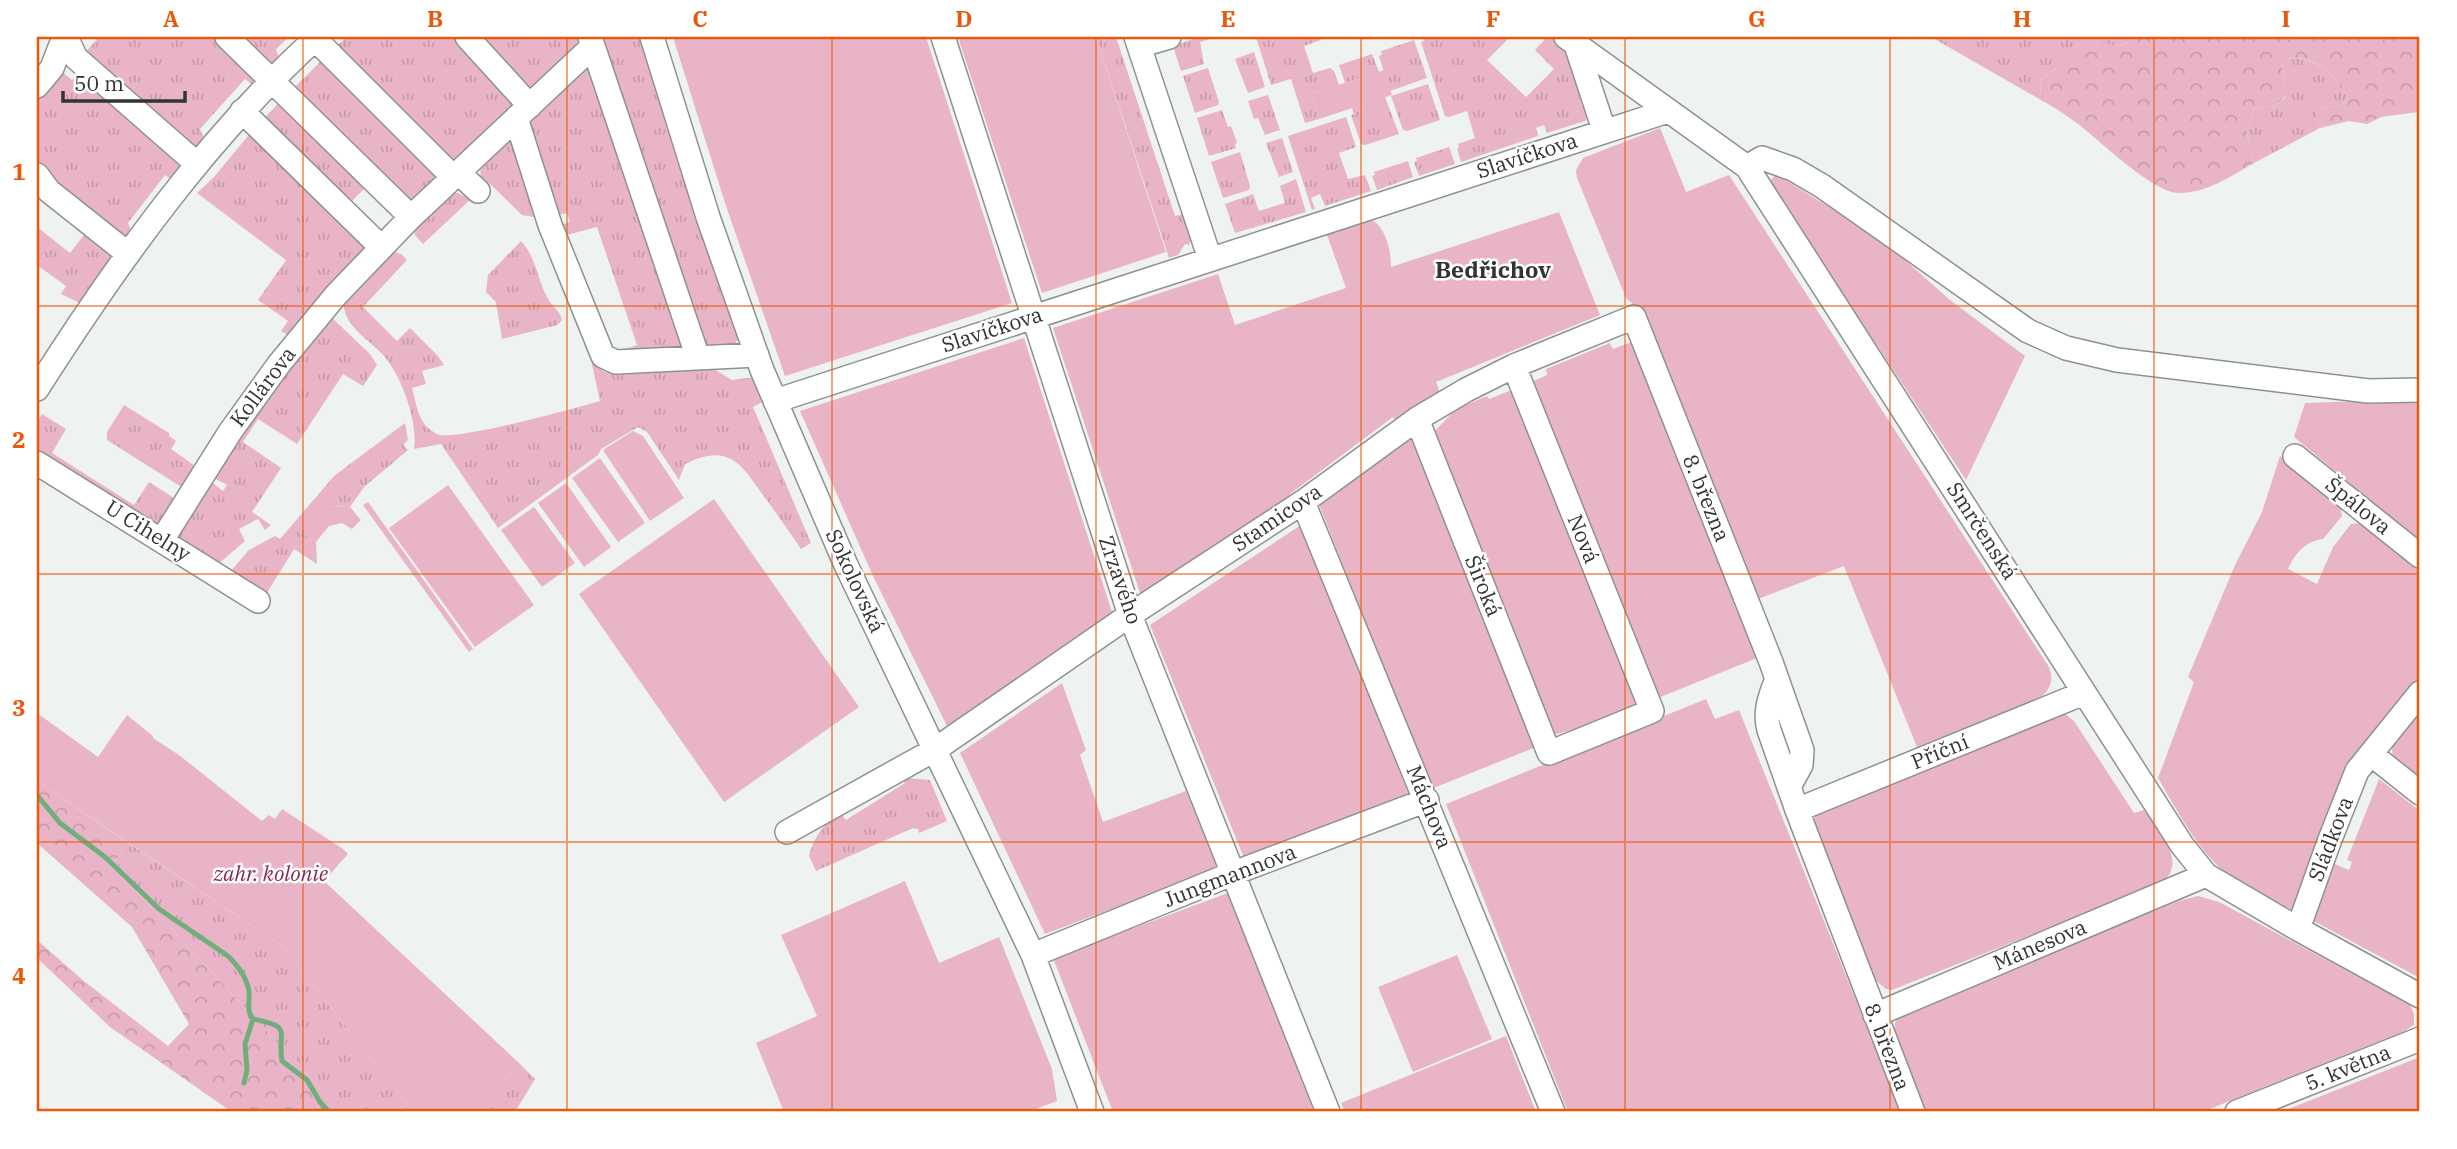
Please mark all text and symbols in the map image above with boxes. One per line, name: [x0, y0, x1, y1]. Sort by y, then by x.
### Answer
text: A: [163, 3, 179, 33]
text: B: [427, 3, 443, 33]
text: C: [692, 3, 708, 33]
text: D: [955, 3, 973, 33]
text: E: [1220, 3, 1236, 33]
text: F: [1486, 3, 1500, 33]
text: G: [1748, 3, 1766, 33]
text: H: [2013, 3, 2031, 33]
text: I: [2282, 3, 2290, 33]
scale bar: [63, 60, 186, 104]
text: 50 m: [74, 69, 124, 97]
street label: Slavíčkova: [1473, 126, 1581, 185]
text: 1: [12, 156, 26, 186]
district label: Bedřichov: [1435, 254, 1551, 284]
street label: Slavíčkova: [938, 300, 1046, 359]
street label: Kollárova: [223, 341, 302, 432]
text: 2: [12, 424, 26, 454]
street label: 8. března: [1677, 450, 1737, 545]
street label: Špálova: [2320, 470, 2397, 540]
street label: Smrčenská: [1941, 476, 2025, 585]
street label: Stamicova: [1226, 477, 1327, 557]
street label: U Cihelny: [101, 493, 197, 568]
street label: Nová: [1562, 510, 1606, 567]
street label: Sokolovská: [820, 524, 892, 637]
street label: Zrzavého: [1093, 532, 1149, 628]
street label: Široká: [1459, 551, 1509, 620]
text: 3: [12, 692, 26, 722]
street label: Příční: [1907, 727, 1973, 775]
street label: Máchova: [1401, 761, 1459, 853]
street label: Sládkova: [2301, 792, 2359, 885]
street label: Jungmannova: [1159, 837, 1300, 913]
park label: zahr. kolonie: [213, 859, 329, 887]
street label: Mánesova: [1989, 912, 2091, 976]
text: 4: [12, 960, 26, 990]
street label: 8. března: [1858, 999, 1917, 1094]
street label: 5. května: [2301, 1037, 2395, 1097]

